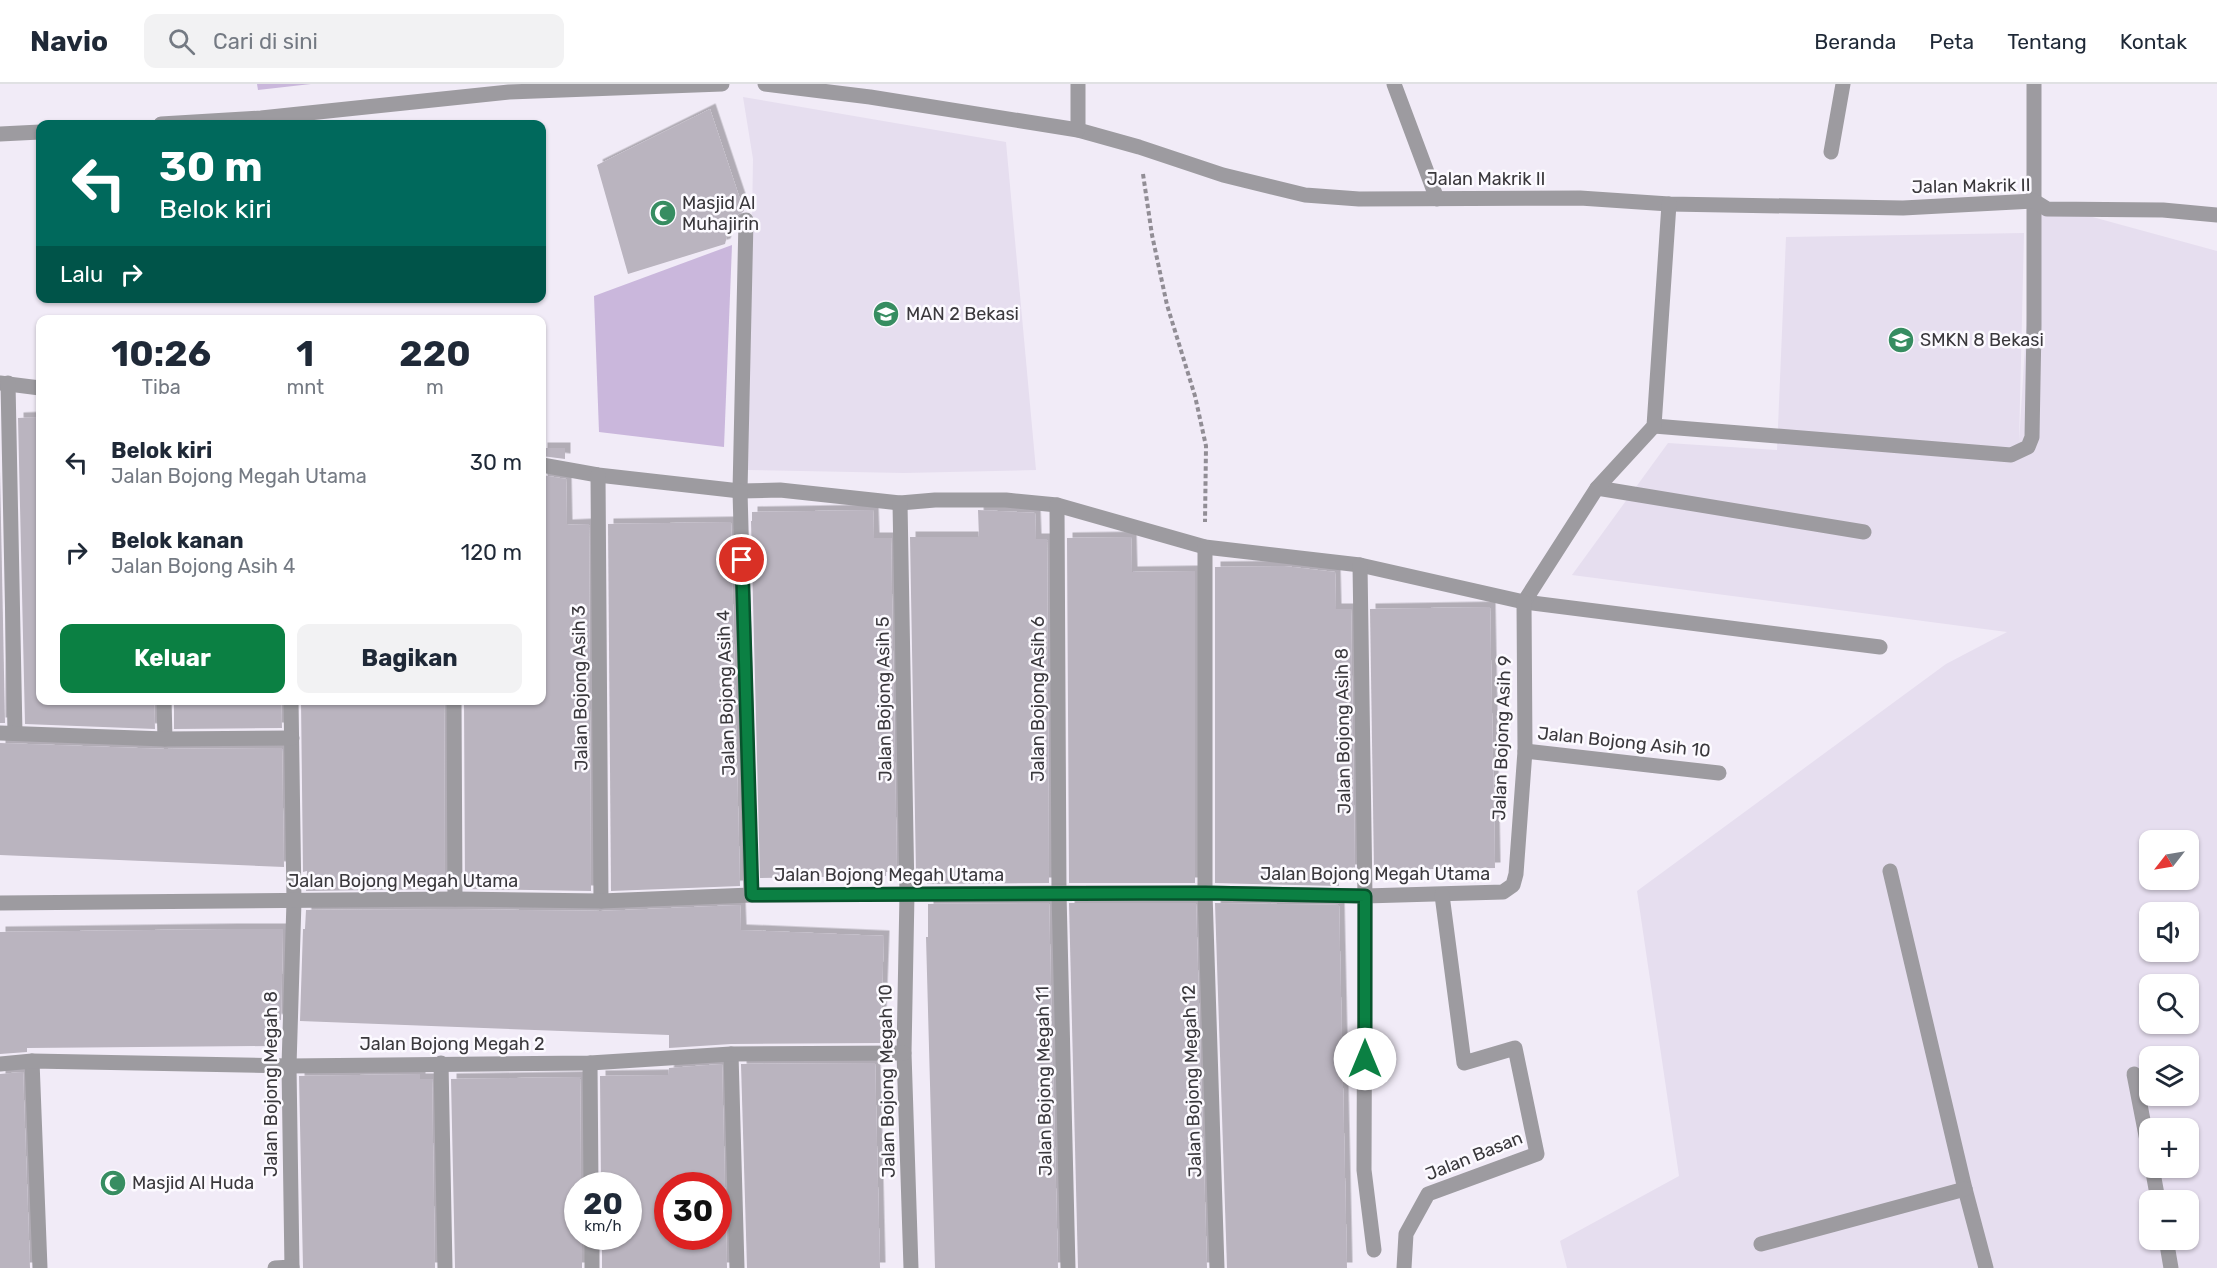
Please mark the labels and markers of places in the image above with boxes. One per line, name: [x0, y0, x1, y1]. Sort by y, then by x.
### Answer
place label: Masjid Al Muhajirin: [682, 192, 759, 235]
mosque icon: Masjid Al Muhajirin: [648, 198, 678, 228]
school or university icon: MAN 2 Bekasi: [871, 299, 901, 329]
place label: MAN 2 Bekasi: [906, 303, 1019, 325]
school or university icon: SMKN 8 Bekasi: [1886, 325, 1916, 355]
place label: SMKN 8 Bekasi: [1920, 329, 2044, 351]
pin: [716, 534, 767, 585]
mosque icon: Masjid Al Huda: [98, 1168, 128, 1198]
place label: Masjid Al Huda: [132, 1172, 254, 1194]

